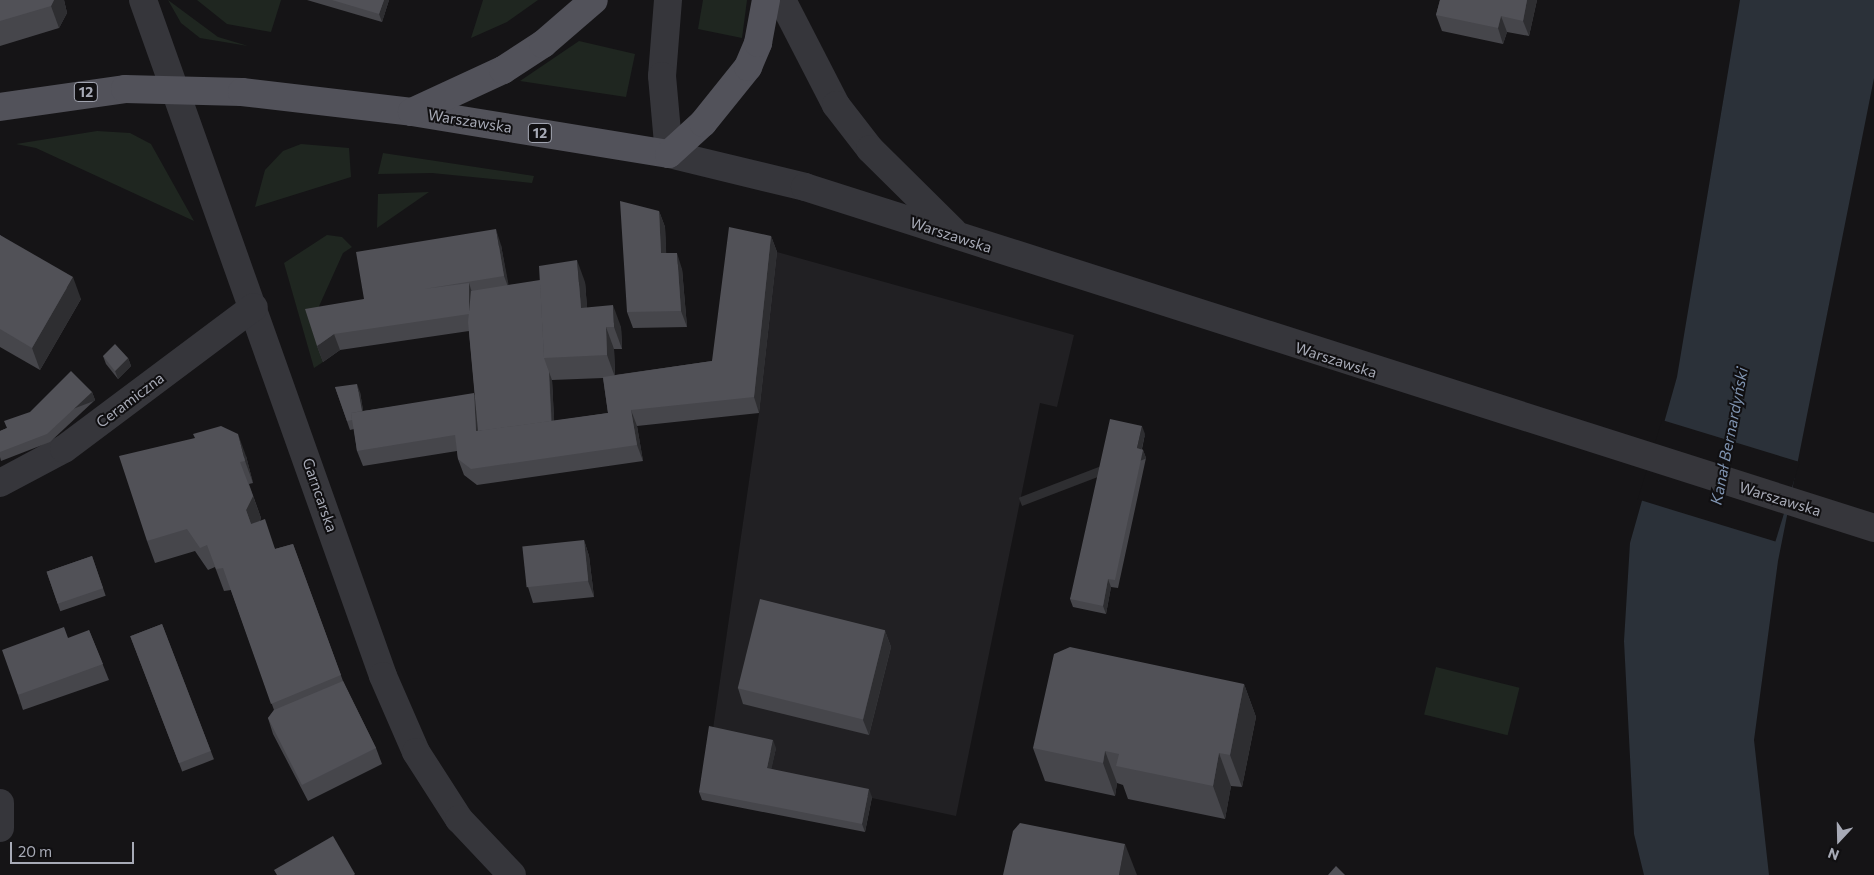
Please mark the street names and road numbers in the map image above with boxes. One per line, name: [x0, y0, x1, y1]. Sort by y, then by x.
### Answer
road number: 12: [74, 80, 98, 104]
street label: Warszawska: [427, 105, 513, 137]
road number: 12: [528, 122, 552, 144]
street label: Warszawska: [908, 213, 994, 257]
street label: Warszawska: [1293, 338, 1379, 382]
street label: Ceramiczna: [93, 369, 167, 431]
street label: Garncarska: [299, 456, 341, 534]
street label: Warszawska: [1737, 478, 1823, 520]

